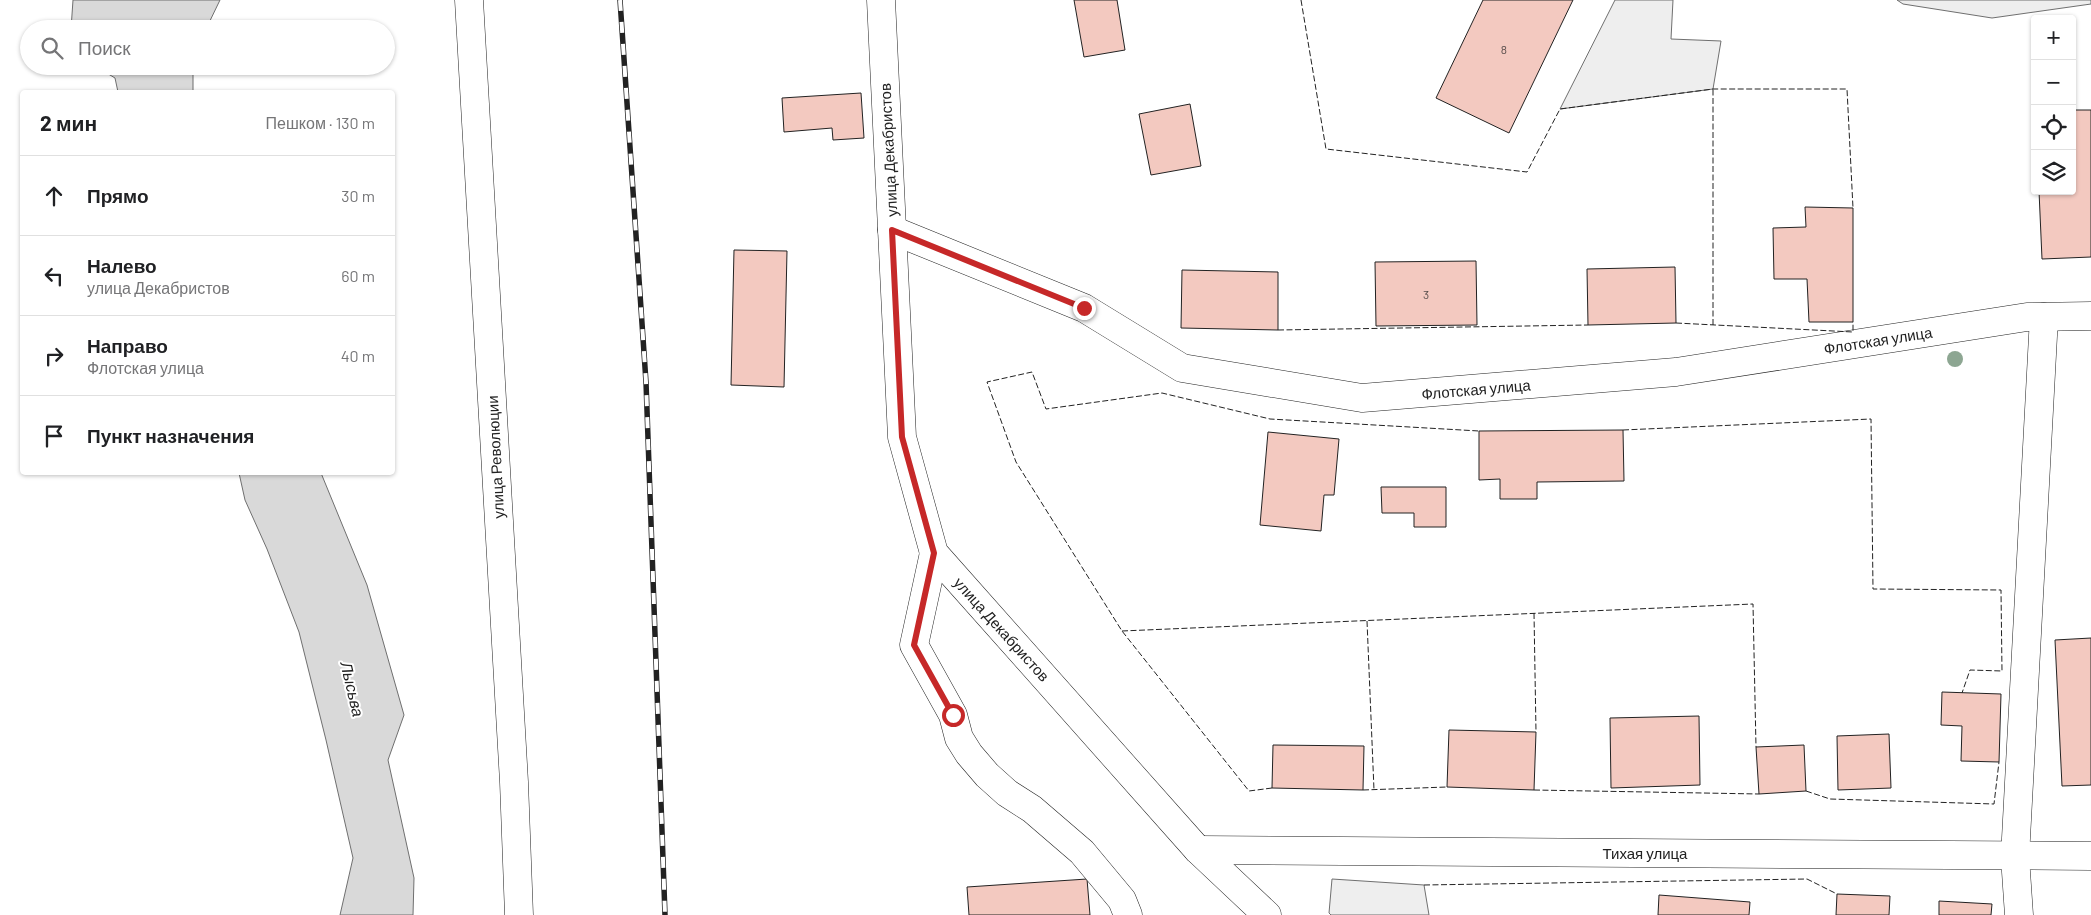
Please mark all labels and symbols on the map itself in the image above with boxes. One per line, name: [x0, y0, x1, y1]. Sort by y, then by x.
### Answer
house number: 8: [1501, 42, 1507, 56]
street label: улица Декабристов: [876, 83, 900, 217]
house number: 3: [1423, 287, 1429, 301]
route end: [1073, 297, 1096, 320]
street label: Флотская улица: [1822, 322, 1934, 357]
street label: Флотская улица: [1421, 375, 1532, 403]
street label: улица Революции: [483, 395, 507, 519]
street label: улица Декабристов: [951, 573, 1053, 685]
water label: Лысьва: [337, 659, 369, 719]
route start: [942, 704, 965, 727]
street label: Тихая улица: [1603, 844, 1688, 862]

